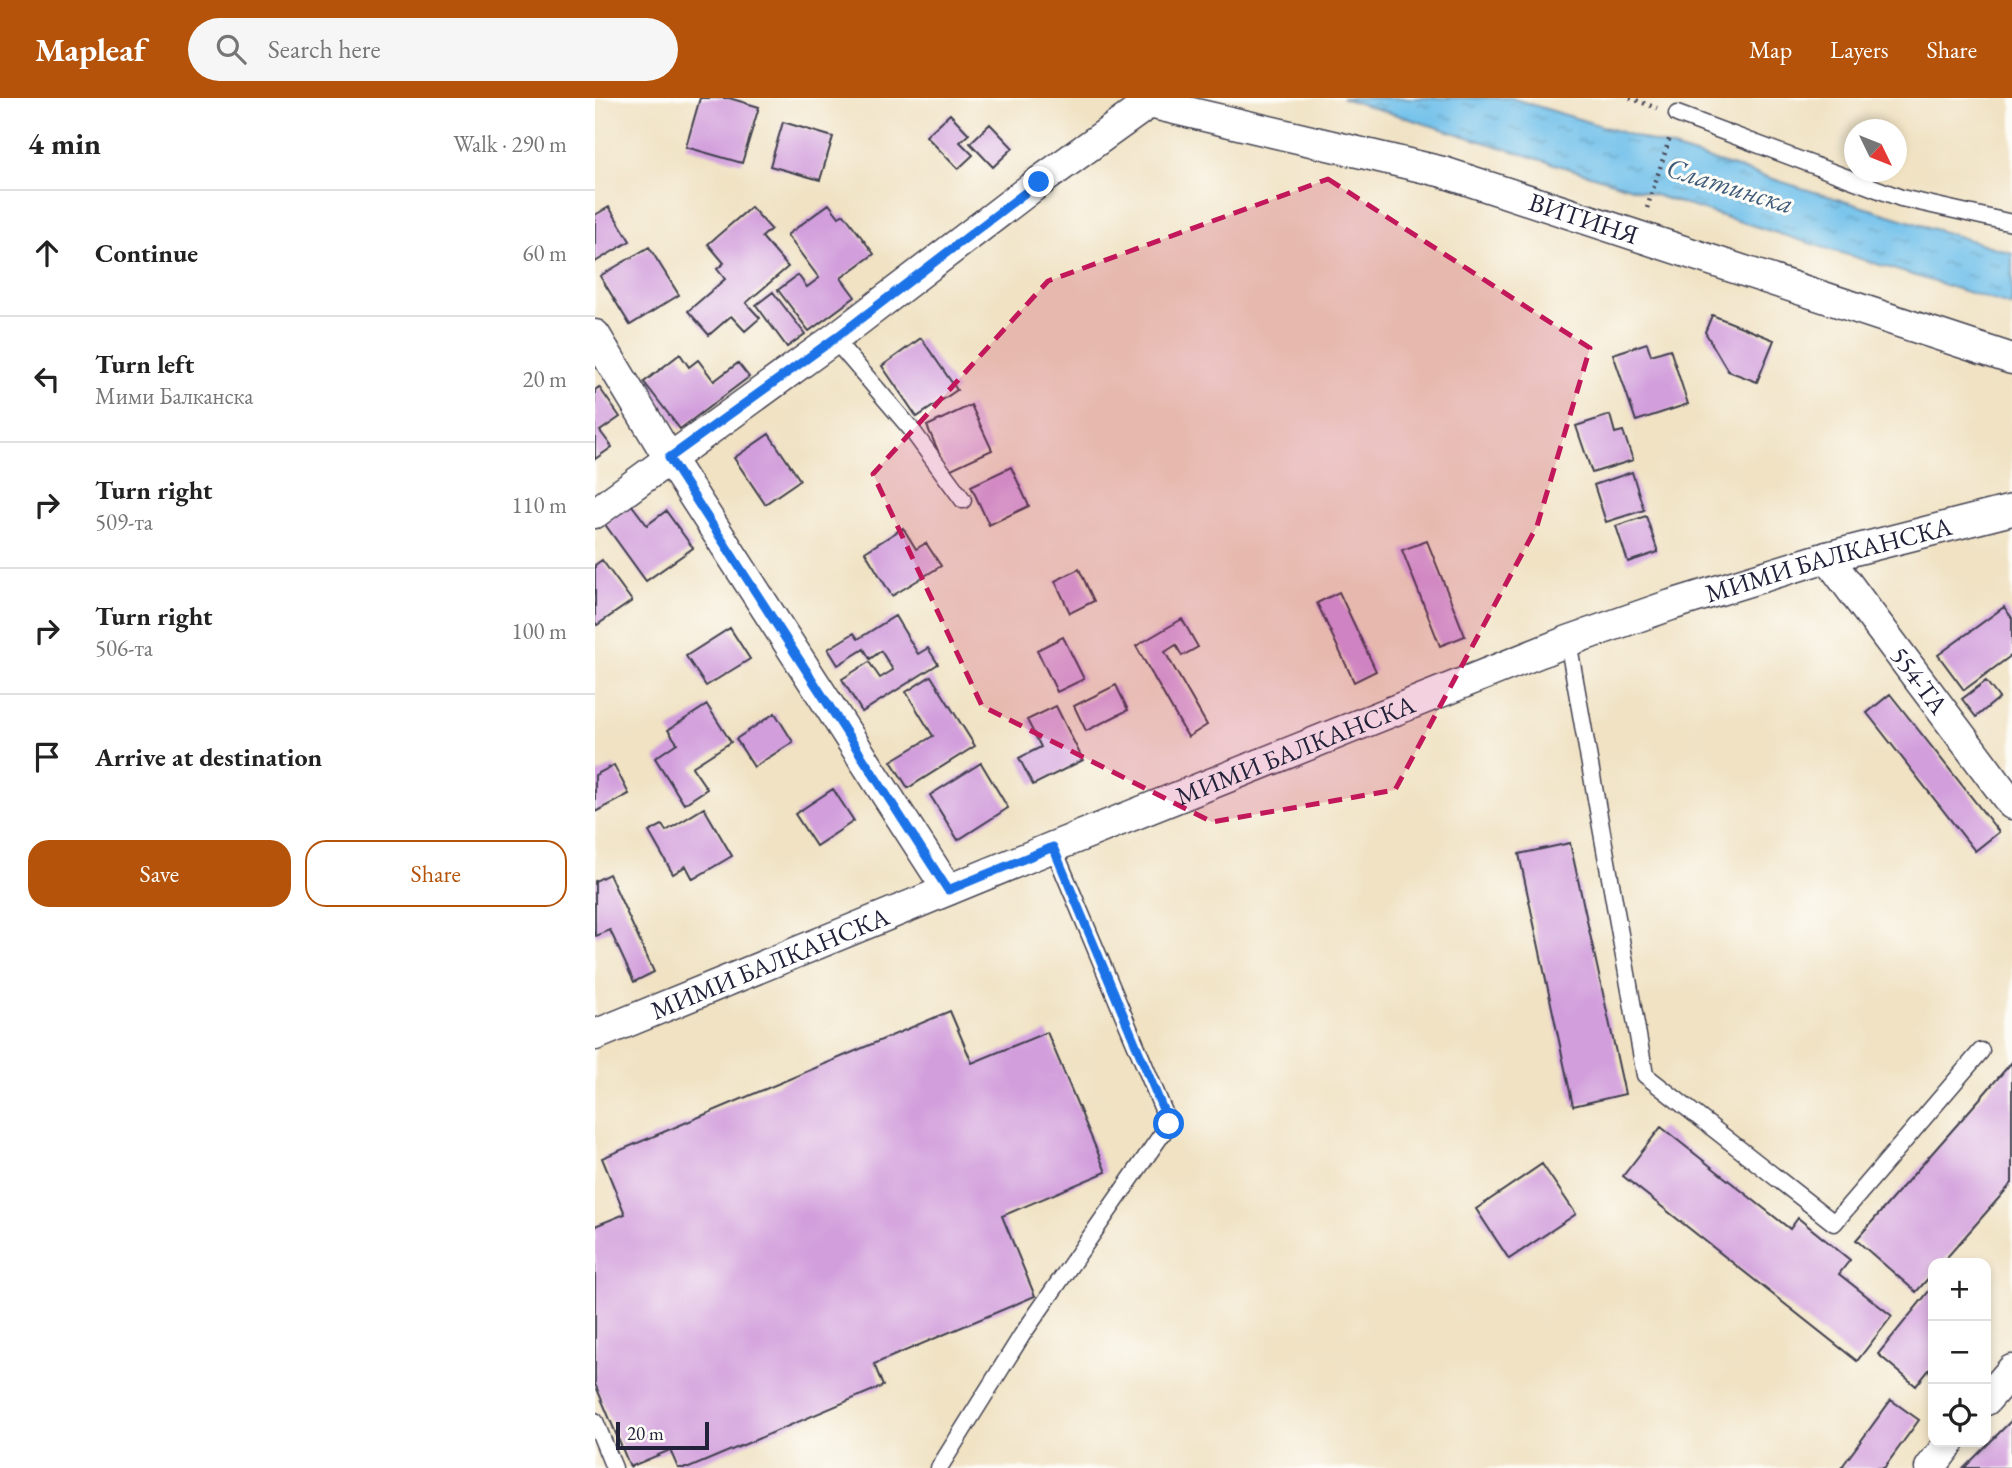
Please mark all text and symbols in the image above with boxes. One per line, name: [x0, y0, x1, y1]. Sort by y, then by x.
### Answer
search box: [188, 18, 678, 81]
text: Mapleaf: [35, 28, 146, 71]
icon: search: [212, 30, 250, 68]
text: Search here: [268, 32, 381, 66]
text: Map: [1749, 34, 1792, 65]
text: Layers: [1830, 34, 1889, 65]
text: Share: [1927, 34, 1977, 65]
north arrow: [1844, 119, 1907, 182]
text: 4 min: [28, 124, 101, 163]
text: Walk · 290 m: [453, 129, 567, 159]
water label: Слатинска: [1662, 149, 1798, 221]
route end: [1023, 166, 1054, 197]
street label: ВИТИНЯ: [1525, 184, 1643, 252]
icon: ahead: [28, 234, 66, 272]
text: Continue: [95, 236, 198, 270]
text: 60 m: [522, 238, 567, 268]
text: Turn left: [95, 347, 194, 381]
icon: left: [28, 360, 66, 398]
text: 20 m: [522, 364, 567, 394]
text: Мими Балканска: [95, 381, 253, 411]
text: Turn right: [95, 473, 213, 507]
icon: right: [28, 486, 66, 524]
text: 110 m: [511, 490, 567, 520]
text: 509-та: [95, 507, 153, 537]
street label: МИМИ БАЛКАНСКА: [1701, 509, 1956, 610]
text: Turn right: [95, 599, 213, 633]
icon: right: [28, 612, 66, 650]
text: 100 m: [511, 616, 567, 646]
text: 506-та: [95, 633, 153, 663]
street label: 554-ТА: [1883, 640, 1956, 722]
street label: МИМИ БАЛКАНСКА: [1171, 687, 1421, 813]
icon: arrive: [28, 738, 66, 776]
text: Arrive at destination: [95, 740, 322, 774]
button: Save: [28, 840, 291, 907]
button: Share: [305, 840, 567, 907]
street label: МИМИ БАЛКАНСКА: [646, 899, 895, 1027]
route start: [1153, 1108, 1184, 1139]
map controls: [1928, 1258, 1991, 1447]
button: +: [1928, 1258, 1991, 1321]
button: −: [1928, 1321, 1991, 1384]
button: locate: [1928, 1384, 1991, 1447]
scale bar: [616, 1419, 709, 1451]
text: 20 m: [627, 1421, 664, 1446]

